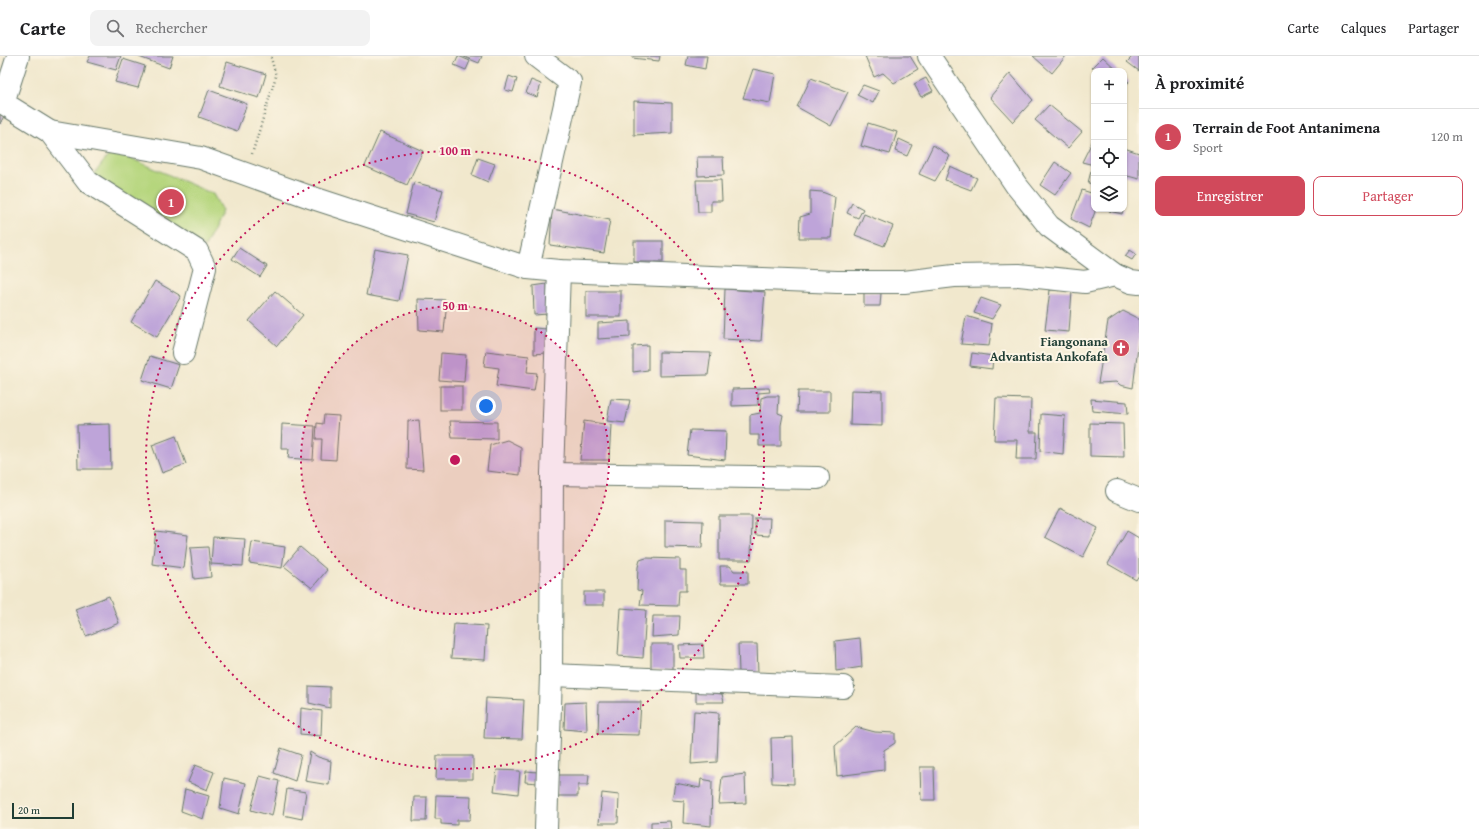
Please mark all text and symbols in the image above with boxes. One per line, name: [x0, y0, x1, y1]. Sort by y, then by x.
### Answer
search box: [90, 10, 370, 46]
text: Carte: [20, 14, 66, 42]
icon: search: [104, 17, 126, 39]
text: Rechercher: [136, 17, 207, 38]
text: Carte: [1287, 18, 1319, 38]
text: Calques: [1341, 18, 1386, 38]
text: Partager: [1408, 18, 1459, 38]
map controls: [1091, 68, 1127, 212]
button: +: [1091, 68, 1127, 104]
text: À proximité: [1155, 70, 1244, 95]
button: −: [1091, 104, 1127, 140]
text: Terrain de Foot Antanimena: [1193, 117, 1380, 138]
text: 1: [1165, 127, 1171, 146]
text: 120 m: [1431, 127, 1463, 146]
text: Sport: [1193, 138, 1223, 157]
button: locate: [1091, 140, 1127, 176]
text: 100 m: [439, 142, 472, 159]
button: layers: [1091, 176, 1127, 212]
button: Enregistrer: [1155, 176, 1305, 216]
button: Partager: [1313, 176, 1463, 216]
pin: 1: [158, 187, 184, 217]
text: 50 m: [442, 297, 468, 314]
place label: Fiangonana Advantista Ankofafa: [990, 332, 1108, 366]
church icon: Fiangonana Advantista Ankofafa: [1111, 338, 1131, 358]
your location: [476, 396, 496, 416]
centre of rings: [448, 453, 462, 467]
scale bar: [12, 801, 74, 820]
text: 20 m: [18, 802, 40, 818]

